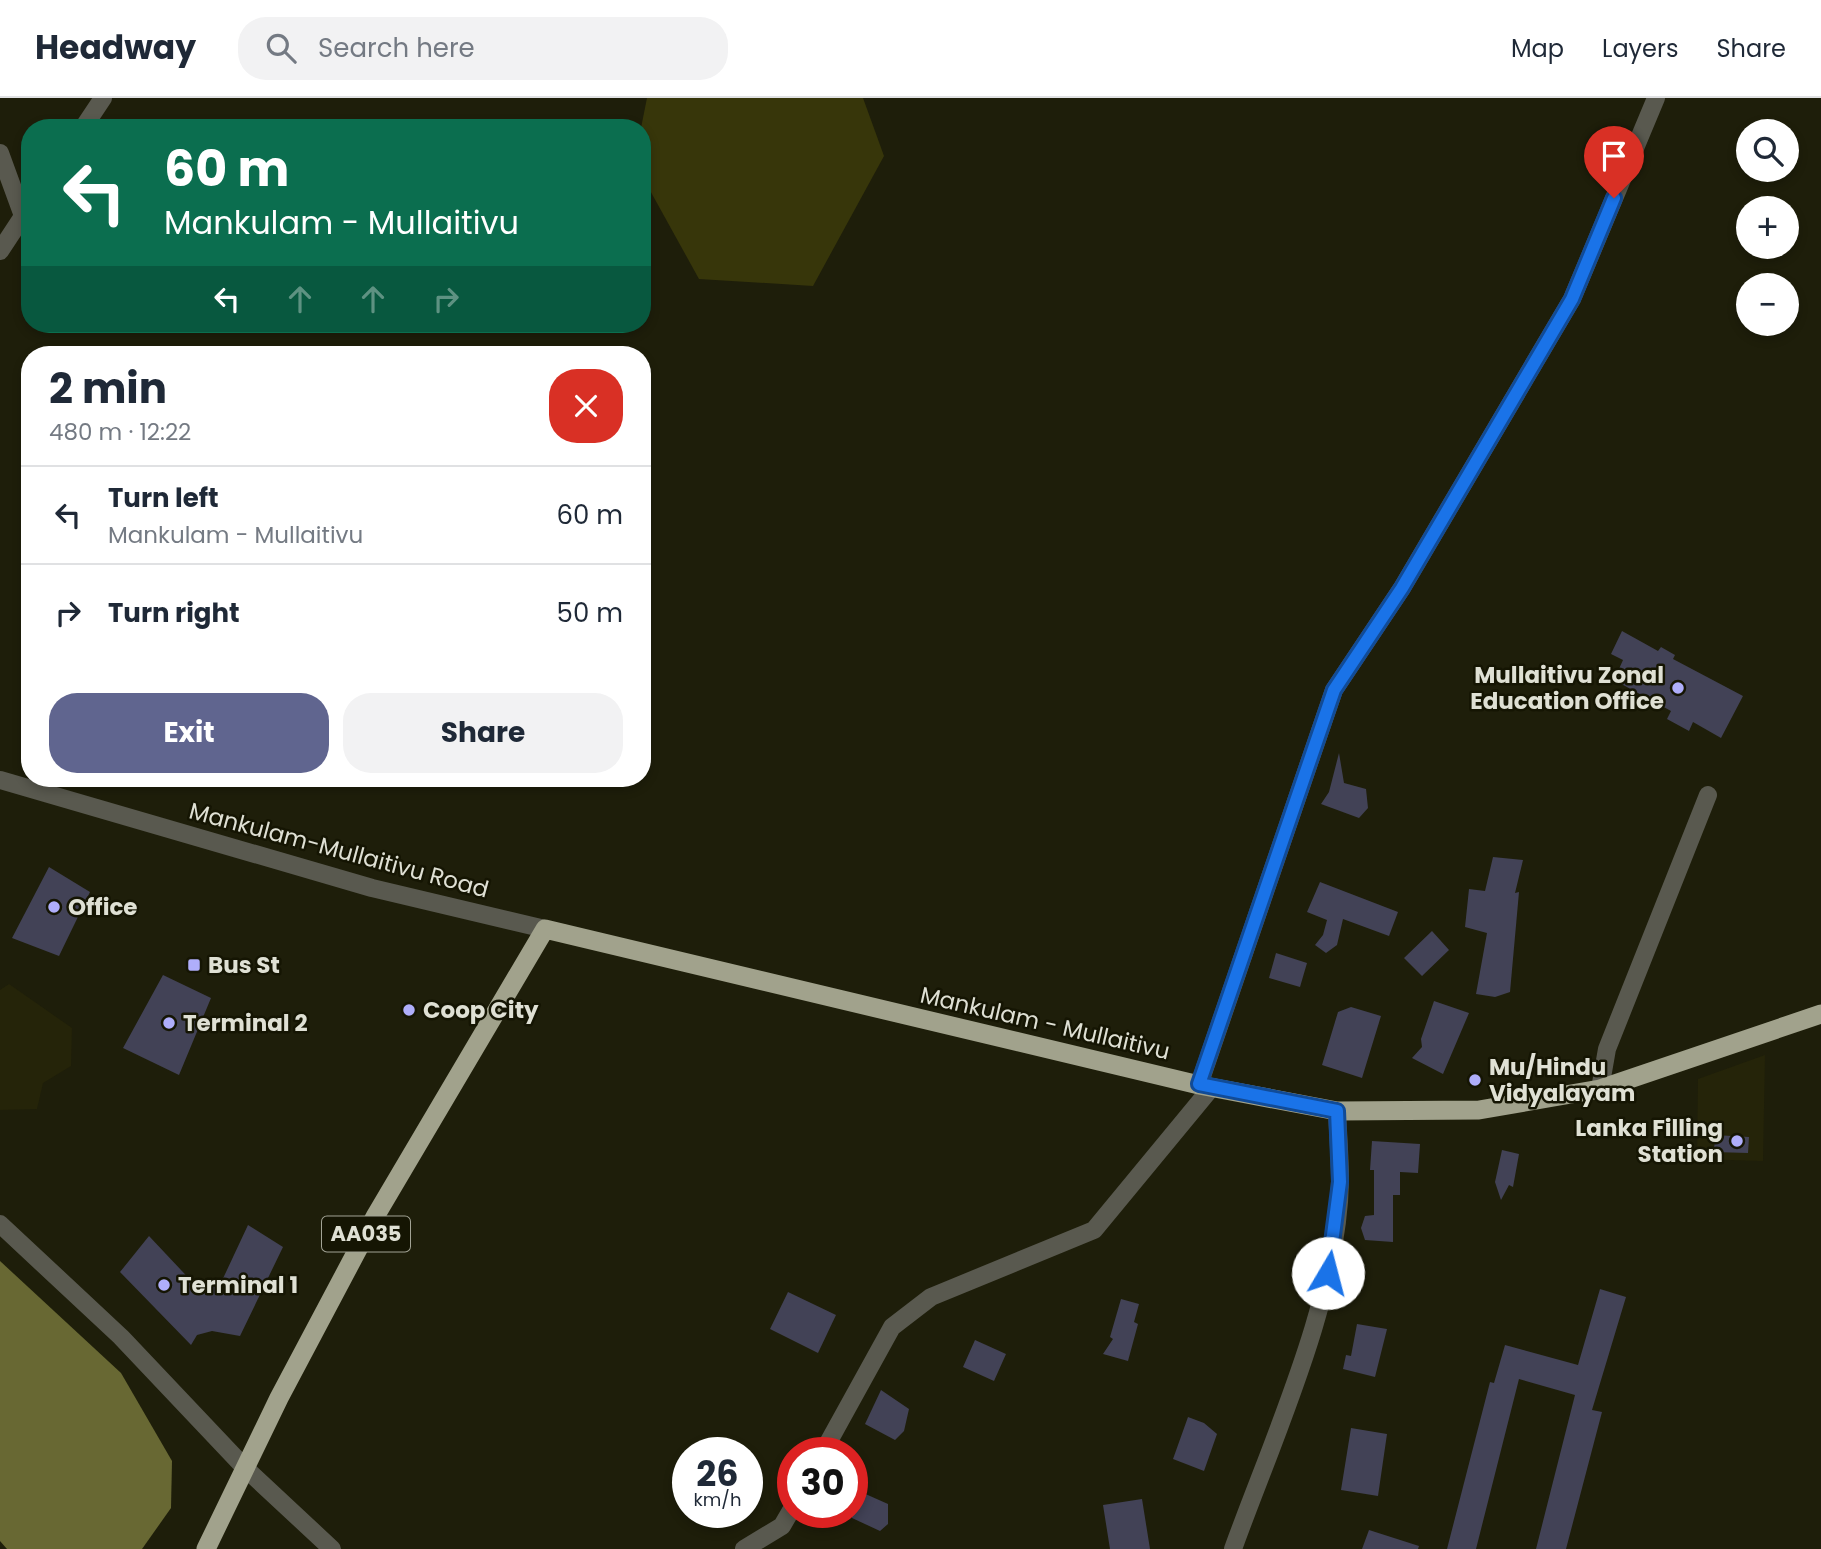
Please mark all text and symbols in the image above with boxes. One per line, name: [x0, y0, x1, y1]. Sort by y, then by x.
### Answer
search box: [238, 17, 728, 80]
text: Headway: [35, 24, 196, 71]
icon: search: [262, 29, 300, 67]
text: Search here: [318, 30, 475, 66]
text: Map: [1511, 32, 1564, 65]
text: Layers: [1602, 32, 1678, 65]
text: Share: [1716, 32, 1786, 65]
map controls: [1736, 119, 1799, 336]
button: search: [1736, 119, 1799, 182]
pin: [1584, 126, 1644, 198]
text: 60 m: [164, 135, 289, 203]
icon: arrive: [1595, 137, 1633, 175]
icon: left: [49, 147, 140, 238]
button: +: [1736, 196, 1799, 259]
text: Mankulam - Mullaitivu: [164, 200, 519, 245]
button: −: [1736, 273, 1799, 336]
icon: left: [208, 280, 246, 318]
icon: ahead: [281, 280, 319, 318]
icon: ahead: [354, 280, 392, 318]
icon: right: [427, 280, 465, 318]
text: 2 min: [49, 359, 167, 418]
button: close: [549, 369, 623, 443]
text: 480 m · 12:22: [49, 416, 191, 448]
text: Turn left: [108, 480, 219, 516]
icon: left: [49, 496, 87, 534]
text: 60 m: [556, 497, 623, 533]
text: Mankulam - Mullaitivu: [108, 519, 363, 551]
icon: right: [49, 594, 87, 632]
text: Turn right: [108, 595, 240, 631]
text: 50 m: [557, 595, 623, 631]
place label: Mullaitivu Zonal Education Office: [1470, 659, 1664, 717]
marker: Mullaitivu Zonal Education Office: [1670, 680, 1686, 696]
button: Exit: [49, 693, 329, 773]
button: Share: [343, 693, 623, 773]
street label: Mankulam-Mullaitivu Road: [186, 795, 492, 905]
place label: Office: [68, 891, 138, 923]
marker: Office: [46, 899, 62, 915]
place label: Bus St: [208, 949, 280, 981]
marker: Bus St: [186, 957, 202, 973]
street label: Mankulam - Mullaitivu: [917, 979, 1173, 1067]
place label: Coop City: [423, 994, 539, 1026]
marker: Coop City: [401, 1002, 417, 1018]
place label: Terminal 2: [183, 1007, 308, 1039]
marker: Terminal 2: [161, 1015, 177, 1031]
place label: Mu/Hindu Vidyalayam: [1489, 1051, 1635, 1109]
marker: Mu/Hindu Vidyalayam: [1467, 1072, 1483, 1088]
place label: Lanka Filling Station: [1575, 1112, 1723, 1170]
marker: Lanka Filling Station: [1729, 1133, 1745, 1149]
road number: AA035: [322, 1216, 410, 1252]
position arrow: [1291, 1236, 1365, 1310]
place label: Terminal 1: [178, 1269, 298, 1301]
marker: Terminal 1: [156, 1277, 172, 1293]
speed limit sign: 30: [777, 1437, 868, 1528]
text: 26: [696, 1449, 739, 1498]
text: km/h: [694, 1487, 741, 1512]

